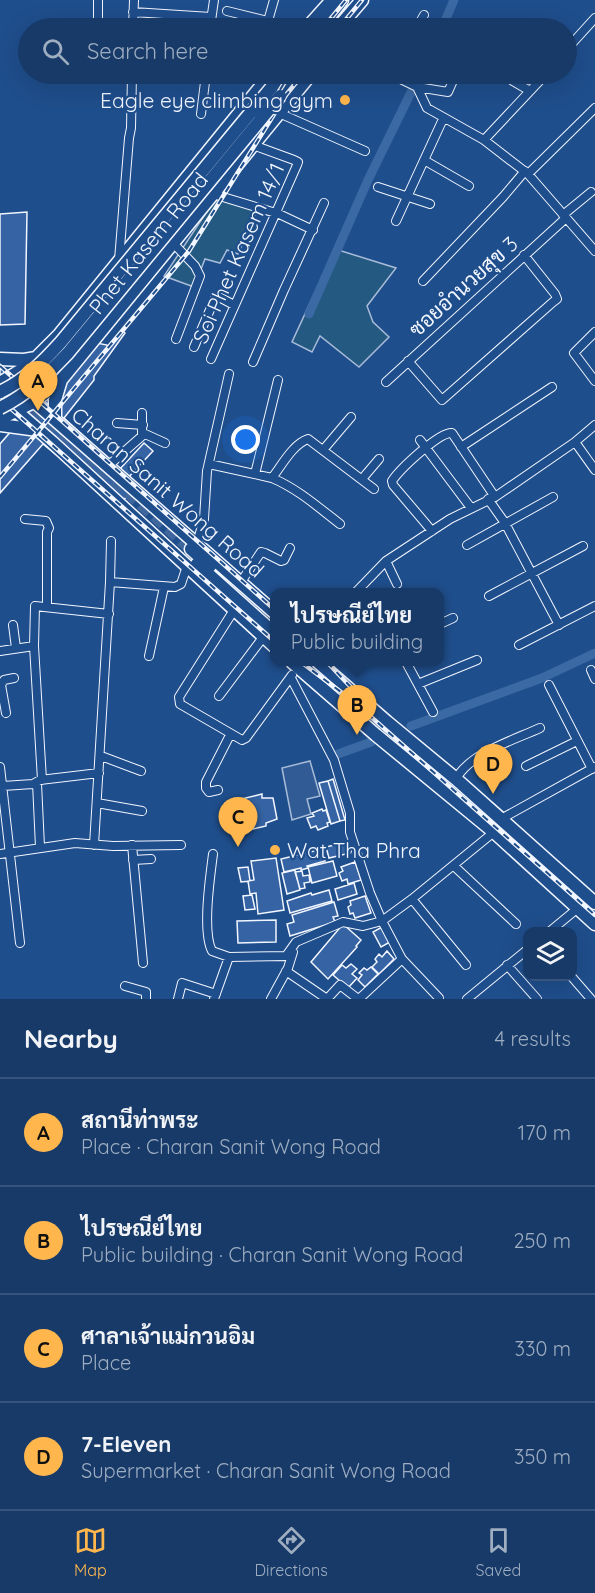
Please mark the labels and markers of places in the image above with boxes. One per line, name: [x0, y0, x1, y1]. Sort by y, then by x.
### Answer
place label: Eagle eye climbing gym: [100, 87, 333, 113]
marker: Eagle eye climbing gym: [338, 93, 352, 107]
pin: A: [18, 362, 57, 411]
pin: B: [338, 686, 376, 735]
pin: D: [474, 744, 512, 794]
pin: C: [218, 798, 258, 847]
place label: Wat Tha Phra: [287, 837, 421, 863]
marker: Wat Tha Phra: [268, 843, 282, 857]

